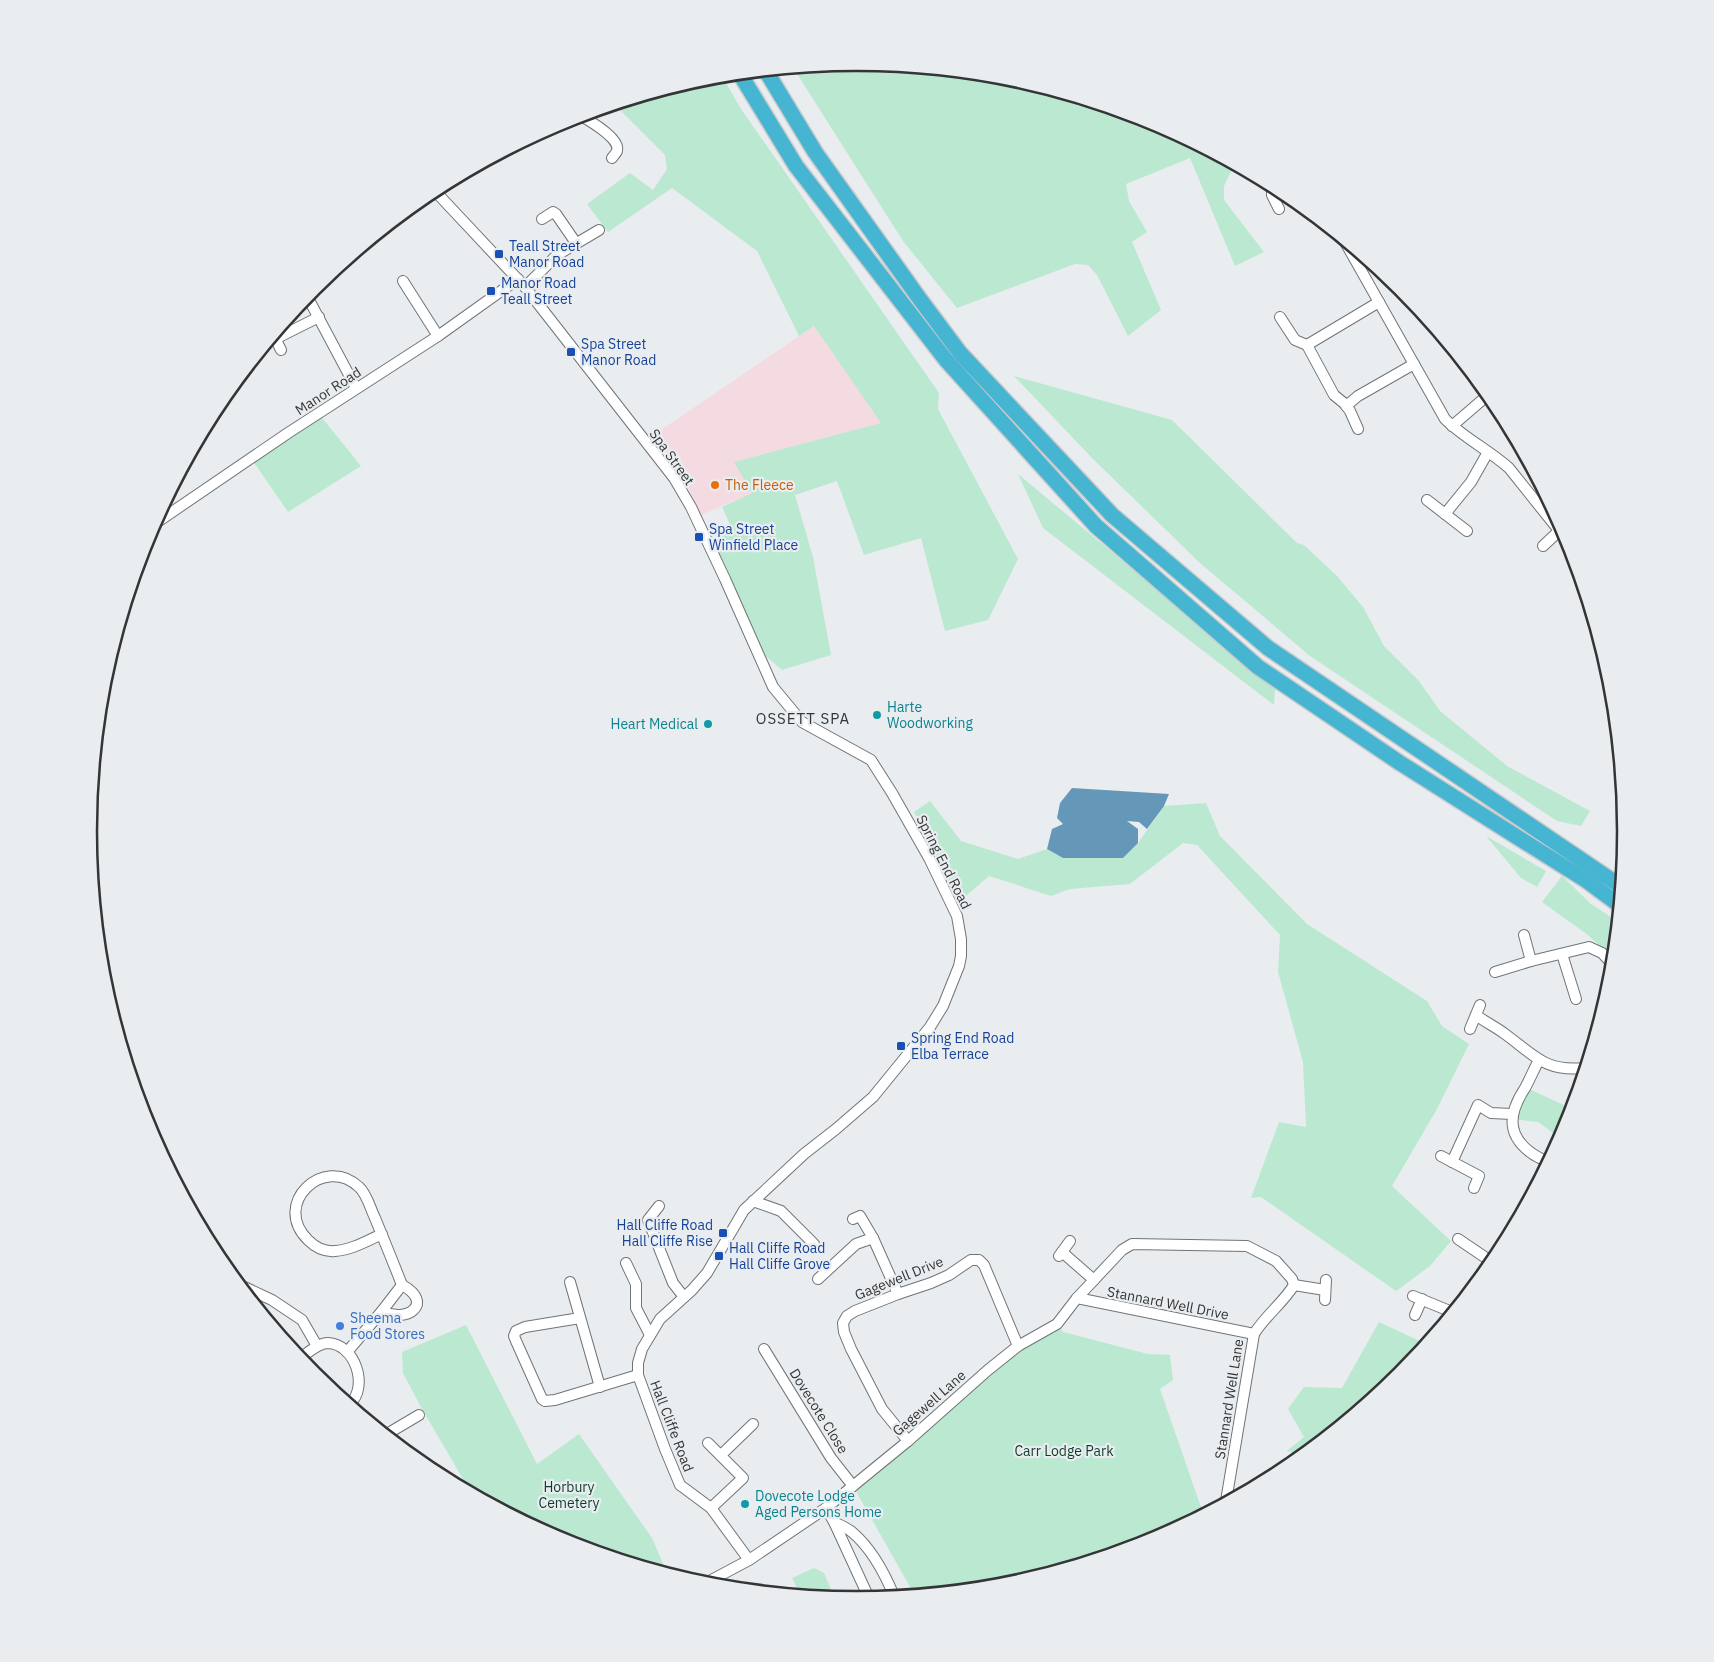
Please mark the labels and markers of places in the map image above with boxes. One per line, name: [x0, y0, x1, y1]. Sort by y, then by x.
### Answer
place label: Teall Street Manor Road: [509, 237, 584, 271]
marker: Teall Street Manor Road: [493, 248, 505, 260]
place label: Manor Road Teall Street: [501, 274, 576, 308]
marker: Manor Road Teall Street: [485, 285, 497, 297]
place label: Spa Street Manor Road: [581, 335, 656, 369]
marker: Spa Street Manor Road: [565, 346, 577, 358]
place label: The Fleece: [725, 476, 794, 494]
marker: The Fleece: [709, 479, 721, 491]
place label: Spa Street Winfield Place: [709, 520, 799, 554]
marker: Spa Street Winfield Place: [693, 531, 705, 543]
place label: Harte Woodworking: [887, 698, 974, 732]
marker: Harte Woodworking: [871, 709, 883, 721]
place label: Heart Medical: [611, 715, 698, 733]
marker: Heart Medical: [702, 718, 714, 730]
place label: Spring End Road Elba Terrace: [911, 1029, 1014, 1063]
marker: Spring End Road Elba Terrace: [895, 1040, 907, 1052]
place label: Hall Cliffe Road Hall Cliffe Rise: [617, 1216, 713, 1250]
marker: Hall Cliffe Road Hall Cliffe Rise: [717, 1227, 729, 1239]
place label: Hall Cliffe Road Hall Cliffe Grove: [729, 1239, 831, 1273]
marker: Hall Cliffe Road Hall Cliffe Grove: [713, 1250, 725, 1262]
place label: Sheema Food Stores: [350, 1309, 425, 1343]
marker: Sheema Food Stores: [334, 1320, 346, 1332]
place label: Dovecote Lodge Aged Persons Home: [755, 1487, 882, 1521]
marker: Dovecote Lodge Aged Persons Home: [739, 1498, 751, 1510]

